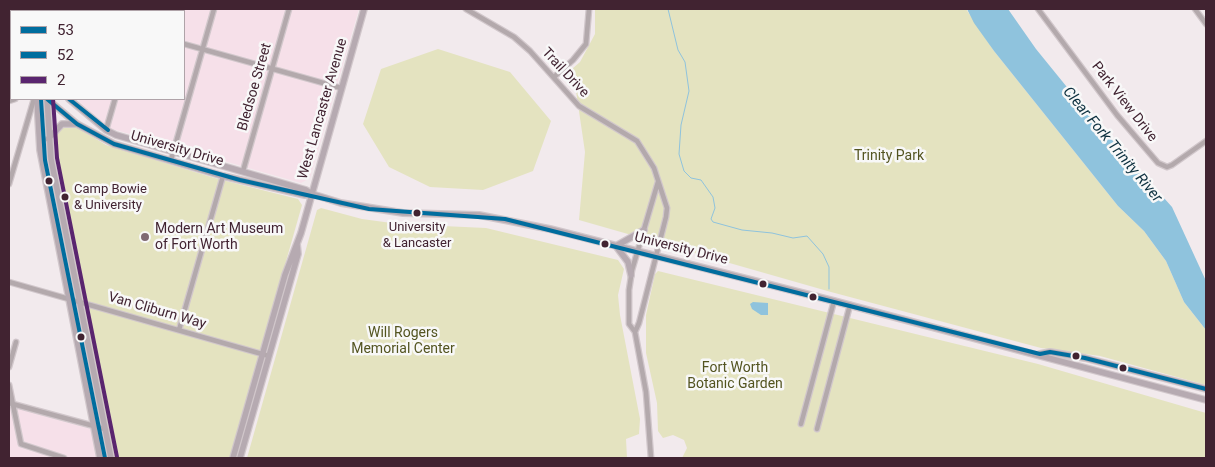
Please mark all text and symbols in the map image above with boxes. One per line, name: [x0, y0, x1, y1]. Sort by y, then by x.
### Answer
legend: [10, 10, 185, 100]
text: 53: [57, 21, 74, 39]
street label: West Lancaster Avenue: [295, 37, 351, 181]
street label: Bledsoe Street: [234, 41, 276, 133]
street label: Trail Drive: [538, 45, 592, 101]
text: 52: [57, 46, 74, 64]
street label: Park View Drive: [1088, 59, 1160, 145]
text: 2: [57, 71, 65, 89]
water label: Clear Fork Trinity River: [1058, 84, 1166, 206]
street label: University Drive: [129, 128, 225, 170]
park label: Trinity Park: [854, 148, 924, 164]
unlabelled marker: [44, 176, 54, 186]
place label: Camp Bowie & University: [74, 182, 147, 213]
marker: Camp Bowie & University: [60, 192, 70, 202]
marker: University & Lancaster: [412, 208, 422, 218]
place label: University & Lancaster: [383, 220, 451, 251]
place label: Modern Art Museum of Fort Worth: [155, 221, 283, 253]
street label: University Drive: [632, 229, 730, 269]
marker: Modern Art Museum of Fort Worth: [139, 231, 151, 243]
unlabelled marker: [600, 239, 610, 249]
unlabelled marker: [758, 279, 768, 289]
street label: Van Cliburn Way: [106, 289, 208, 333]
unlabelled marker: [808, 292, 818, 302]
park label: Will Rogers Memorial Center: [351, 325, 455, 358]
unlabelled marker: [76, 332, 86, 342]
unlabelled marker: [1071, 351, 1081, 361]
park label: Fort Worth Botanic Garden: [687, 360, 783, 392]
unlabelled marker: [1118, 363, 1128, 373]

